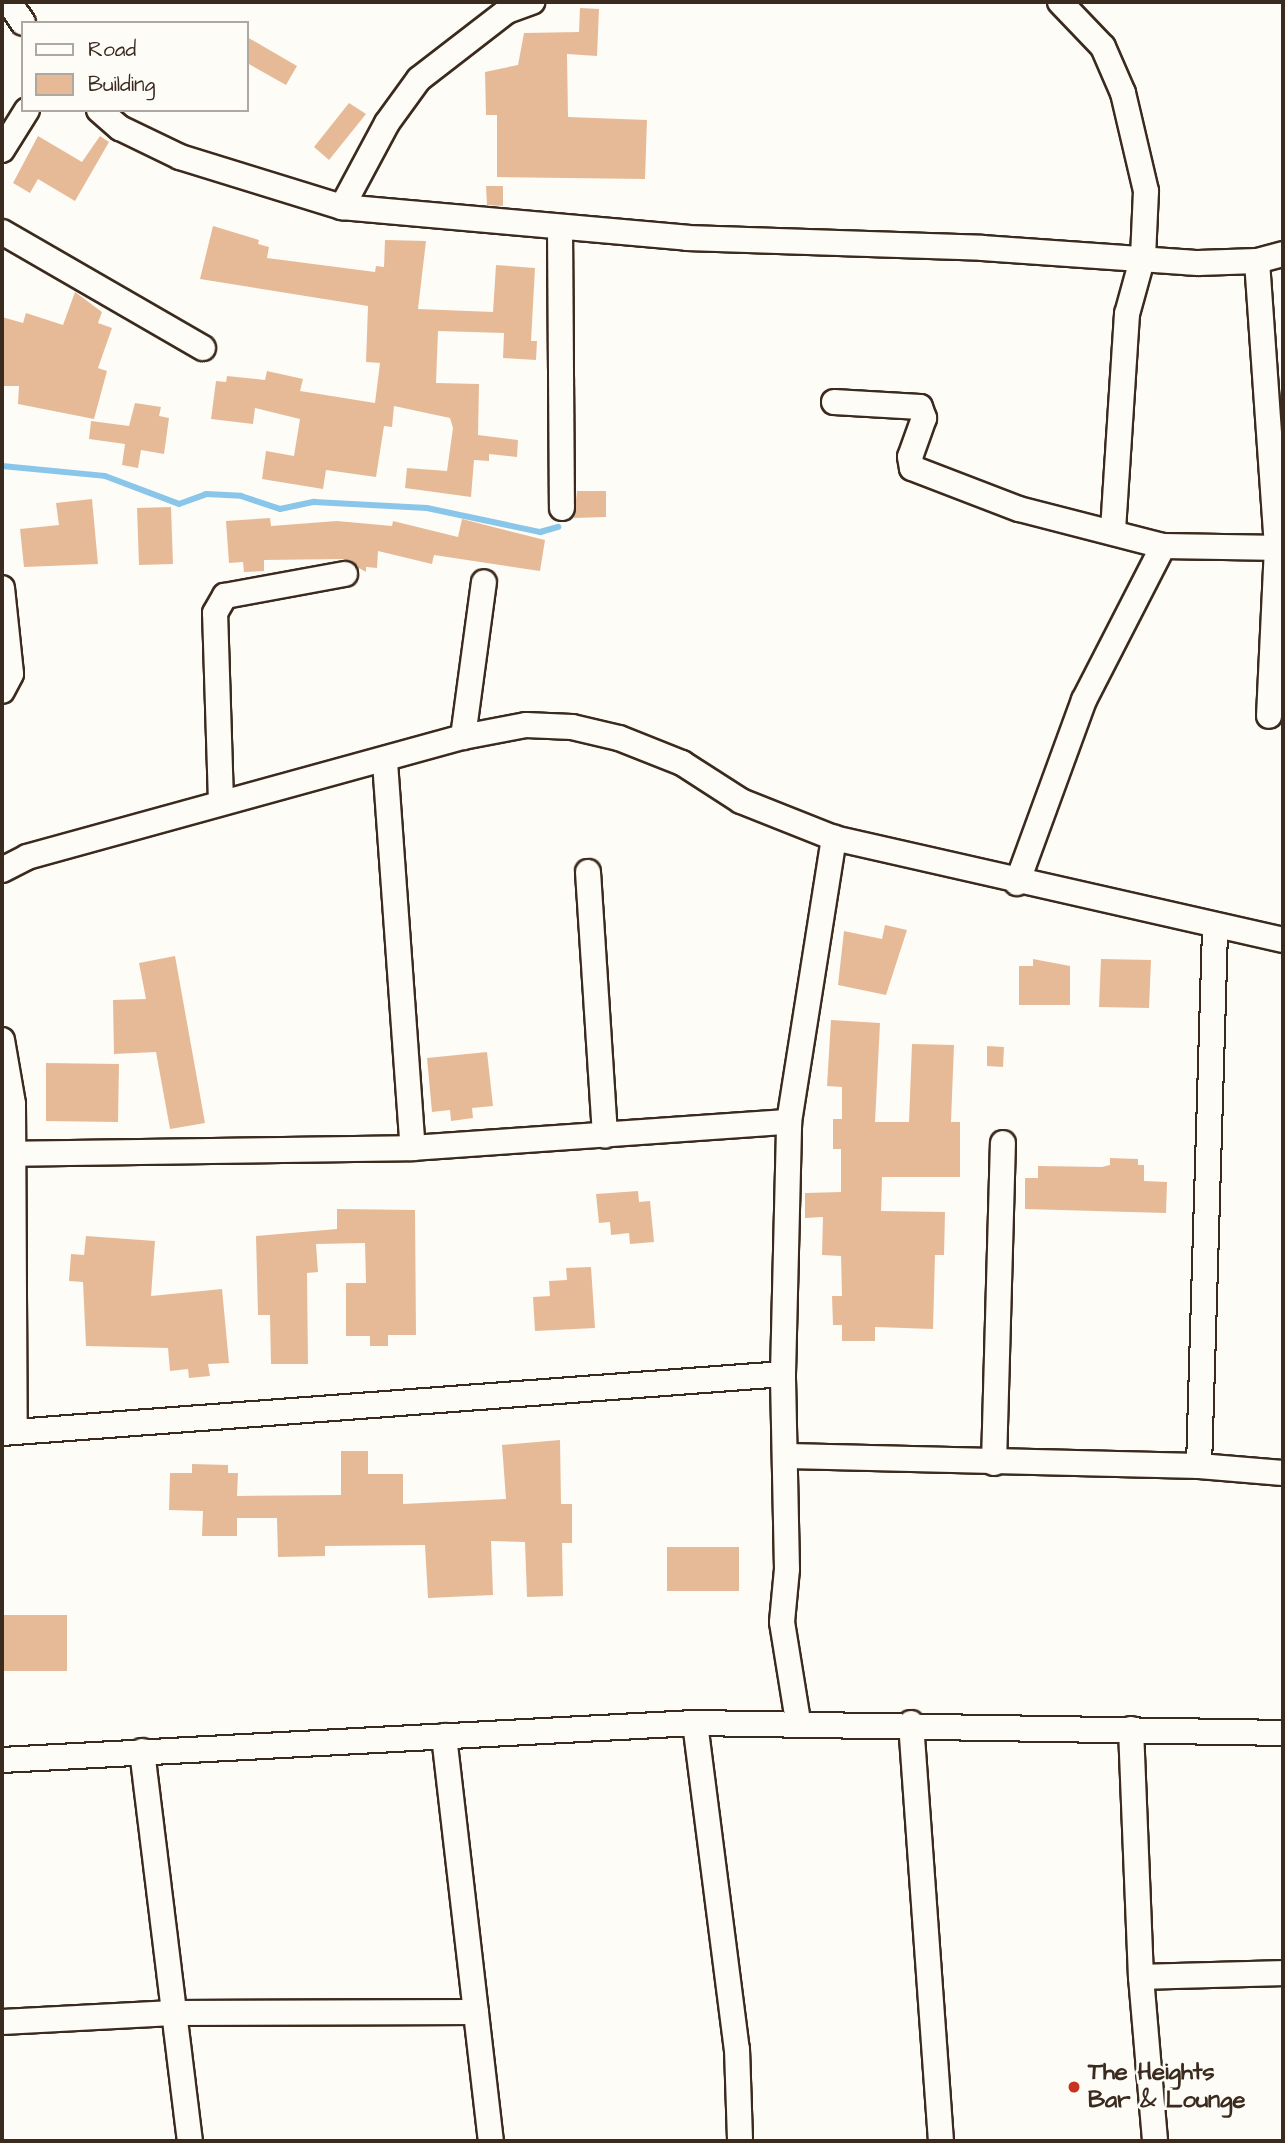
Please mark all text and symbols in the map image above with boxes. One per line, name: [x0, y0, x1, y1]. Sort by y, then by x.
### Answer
legend: [21, 21, 248, 112]
text: Road: [88, 35, 136, 64]
text: Building: [88, 70, 155, 99]
place label: The Heights Bar & Lounge: [1088, 2059, 1245, 2115]
marker: The Heights Bar & Lounge: [1066, 2079, 1082, 2095]

